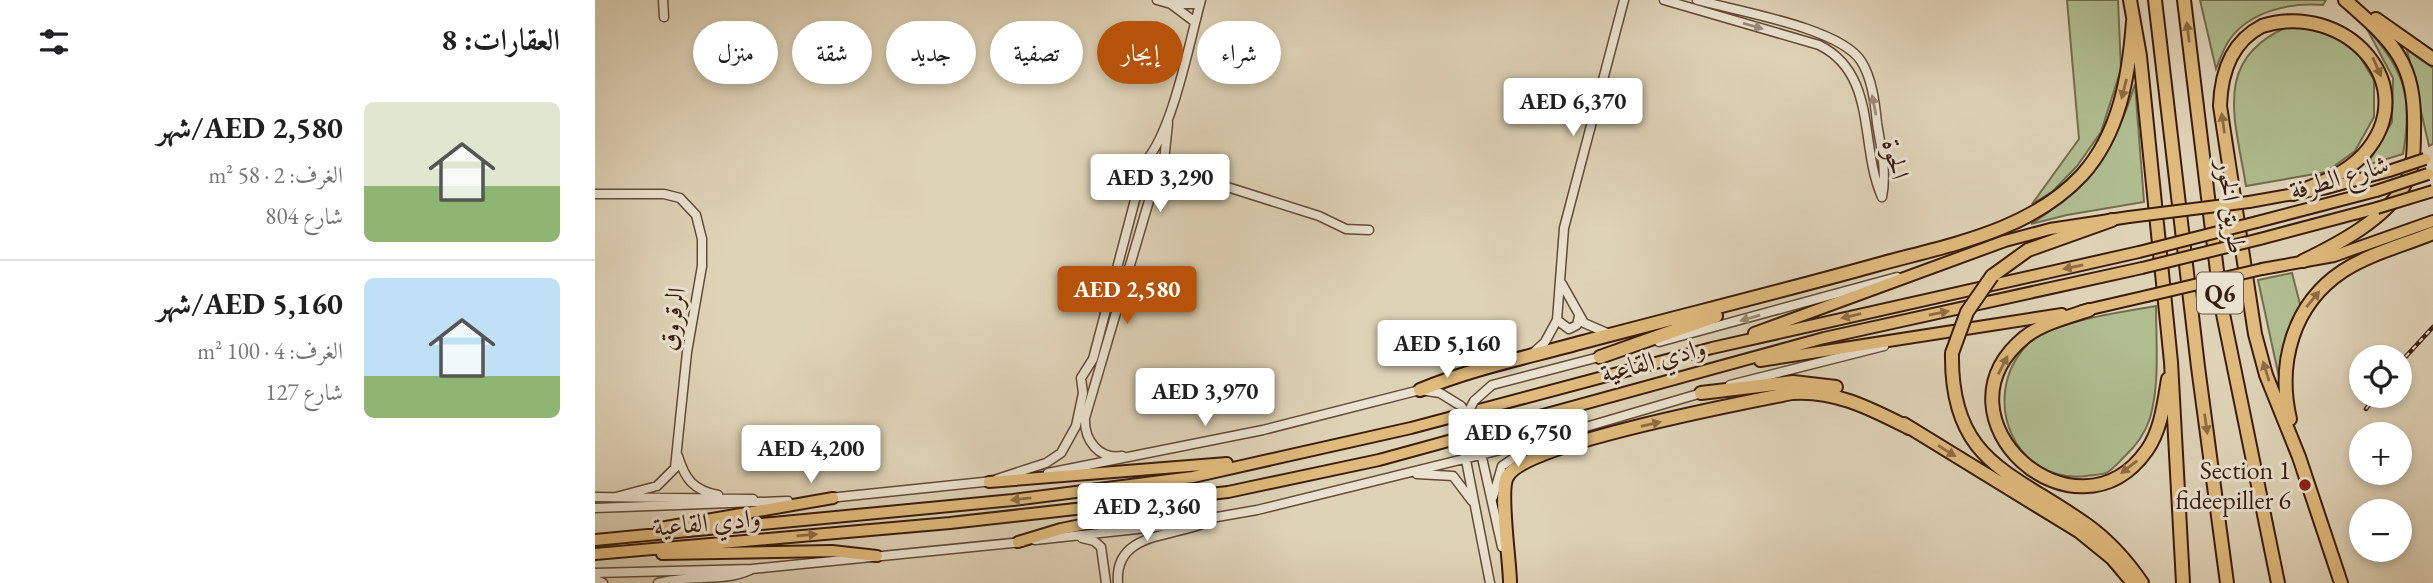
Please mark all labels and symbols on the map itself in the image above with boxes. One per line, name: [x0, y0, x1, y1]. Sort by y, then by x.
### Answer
one-way arrow: [1743, 21, 1765, 32]
one-way arrow: [2182, 21, 2193, 43]
one-way arrow: [2371, 57, 2383, 77]
pin: AED 6,370: [1493, 78, 1653, 138]
one-way arrow: [2118, 78, 2129, 100]
one-way arrow: [1869, 94, 1880, 116]
one-way arrow: [2217, 112, 2228, 134]
street label: الحوة: [1874, 135, 1918, 183]
street label: شارع الطرفة: [2286, 147, 2394, 212]
pin: AED 3,290: [1080, 154, 1240, 214]
street label: طريق الخور: [2209, 155, 2255, 256]
one-way arrow: [2062, 261, 2084, 272]
pin: AED 2,580: [1047, 266, 1207, 326]
road number: Q6: [2197, 272, 2243, 314]
street label: الرقروق: [650, 285, 694, 353]
one-way arrow: [2306, 291, 2321, 309]
one-way arrow: [1928, 307, 1950, 318]
one-way arrow: [1839, 311, 1861, 322]
one-way arrow: [1739, 313, 1760, 323]
pin: AED 5,160: [1367, 320, 1527, 380]
street label: وادي القاعية: [1597, 330, 1710, 394]
one-way arrow: [1998, 355, 2009, 375]
one-way arrow: [2260, 360, 2270, 381]
pin: AED 3,970: [1125, 368, 1285, 428]
pin: AED 6,750: [1438, 410, 1598, 469]
one-way arrow: [2200, 414, 2211, 436]
one-way arrow: [1640, 418, 1662, 429]
pin: AED 4,200: [731, 426, 891, 485]
one-way arrow: [1937, 445, 1956, 458]
place label: Section 1 fideepiller 6: [2176, 453, 2291, 517]
one-way arrow: [2121, 460, 2139, 475]
marker: Section 1 fideepiller 6: [2297, 477, 2313, 493]
pin: AED 2,360: [1067, 484, 1227, 543]
one-way arrow: [1010, 494, 1032, 505]
street label: وادي القاعية: [652, 500, 762, 548]
one-way arrow: [797, 529, 819, 540]

